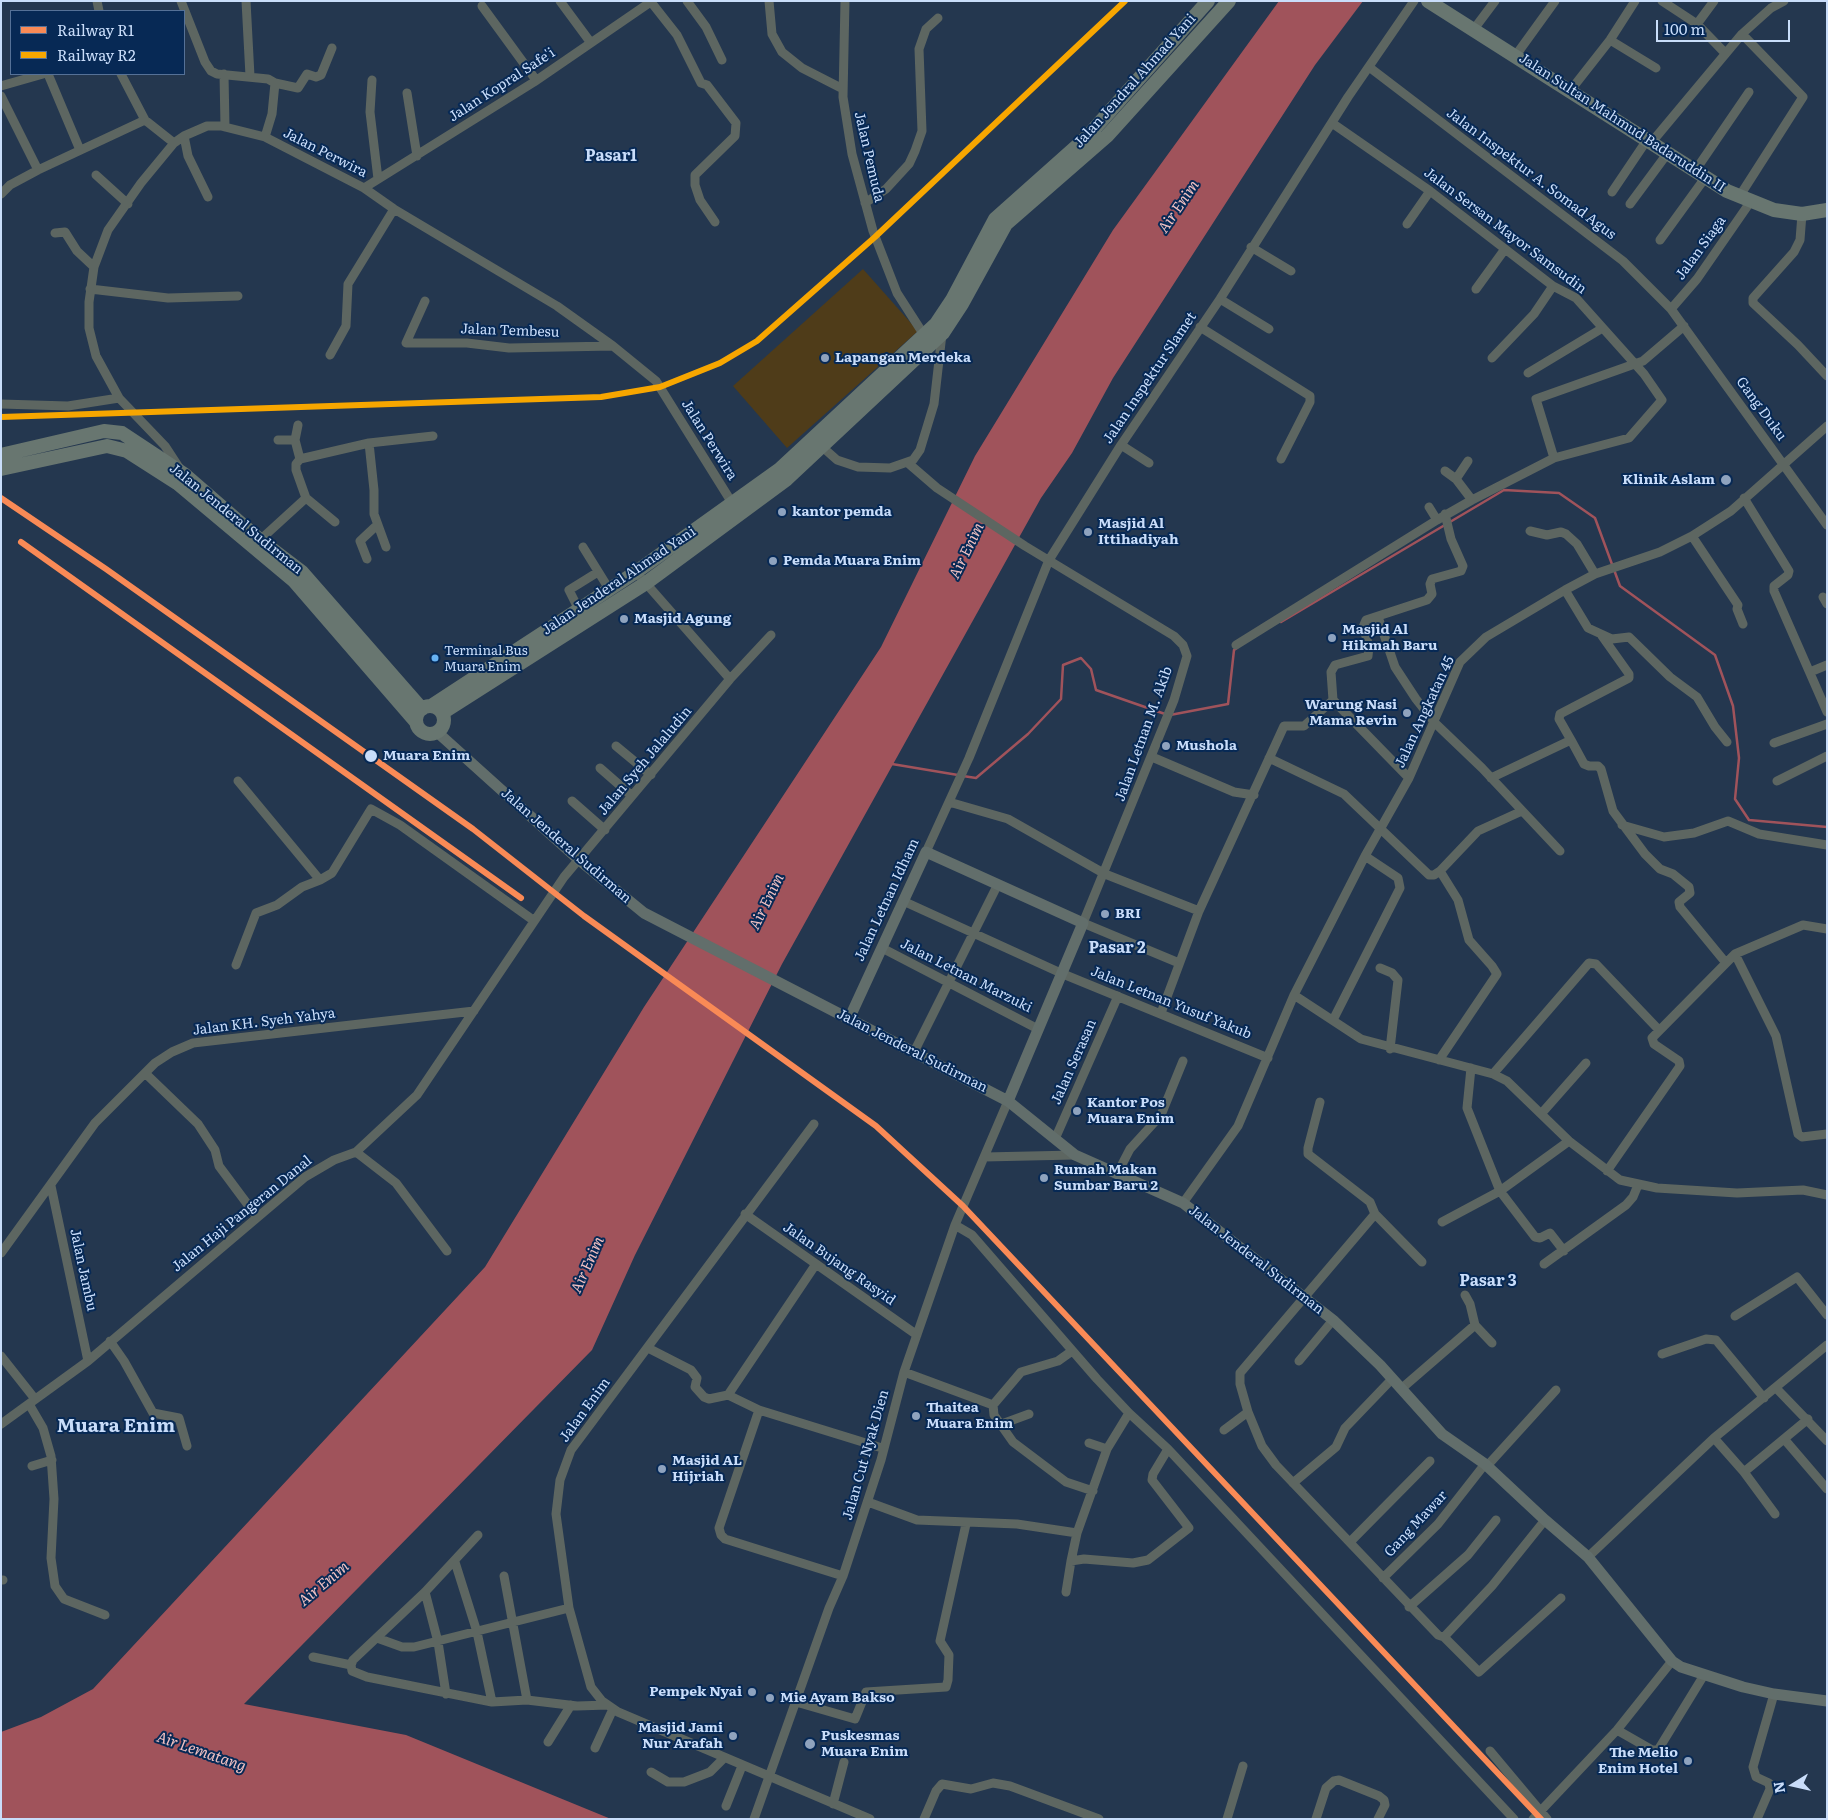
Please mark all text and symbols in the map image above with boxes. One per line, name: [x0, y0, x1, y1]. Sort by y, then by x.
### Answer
legend: [10, 10, 185, 75]
scale bar: [1658, 10, 1792, 42]
street label: Jalan Jendral Ahmad Yani: [1070, 11, 1200, 151]
text: 100 m: [1664, 17, 1705, 40]
text: Railway R1: [57, 18, 134, 41]
text: Railway R2: [57, 43, 136, 66]
street label: Jalan Kopral Safe'i: [446, 44, 558, 126]
street label: Jalan Sultan Mahmud Badaruddin II: [1516, 50, 1728, 196]
street label: Jalan Inspektur A. Somad Agus: [1443, 105, 1619, 243]
street label: Jalan Pemuda: [850, 110, 888, 204]
street label: Jalan Perwira: [280, 125, 370, 181]
district label: Pasar1: [585, 146, 637, 166]
street label: Jalan Sersan Mayor Samsudin: [1420, 164, 1590, 298]
water label: Air Enim: [1155, 177, 1203, 237]
street label: Jalan Siaga: [1672, 213, 1730, 283]
street label: Jalan Inspektur Slamet: [1100, 309, 1200, 447]
street label: Jalan Tembesu: [460, 321, 560, 341]
place label: Lapangan Merdeka: [835, 350, 971, 366]
marker: Lapangan Merdeka: [819, 352, 831, 364]
street label: Gang Duku: [1732, 374, 1790, 444]
street label: Jalan Perwira: [678, 397, 740, 483]
street label: Jalan Jenderal Sudirman: [166, 460, 306, 578]
place label: Klinik Aslam: [1622, 472, 1715, 488]
marker: Klinik Aslam: [1719, 473, 1733, 487]
place label: kantor pemda: [792, 504, 892, 520]
marker: kantor pemda: [776, 506, 788, 518]
place label: Masjid Al Ittihadiyah: [1098, 516, 1179, 548]
water label: Air Enim: [946, 520, 988, 582]
street label: Jalan Jenderal Ahmad Yani: [539, 523, 699, 639]
marker: Masjid Al Ittihadiyah: [1082, 526, 1094, 538]
place label: Pemda Muara Enim: [783, 553, 921, 569]
marker: Pemda Muara Enim: [767, 555, 779, 567]
place label: Masjid Agung: [634, 611, 731, 627]
marker: Masjid Agung: [618, 613, 630, 625]
place label: Masjid Al Hikmah Baru: [1342, 622, 1437, 654]
marker: Masjid Al Hikmah Baru: [1326, 632, 1338, 644]
place label: Terminal Bus Muara Enim: [444, 643, 528, 674]
marker: Terminal Bus Muara Enim: [430, 653, 440, 663]
street label: Jalan Angkatan 45: [1392, 653, 1458, 771]
street label: Jalan Letnan M. Akib: [1112, 664, 1176, 804]
place label: Warung Nasi Mama Revin: [1305, 697, 1397, 730]
street label: Jalan Syeh Jalaludin: [595, 703, 695, 819]
marker: Warung Nasi Mama Revin: [1401, 707, 1413, 719]
place label: Mushola: [1176, 738, 1237, 754]
marker: Mushola: [1160, 740, 1172, 752]
marker: Muara Enim: [363, 748, 379, 764]
place label: Muara Enim: [383, 748, 470, 764]
street label: Jalan Jenderal Sudirman: [498, 785, 634, 907]
street label: Jalan Letnan Idham: [851, 836, 923, 964]
water label: Air Enim: [746, 871, 788, 933]
place label: BRI: [1115, 906, 1141, 922]
marker: BRI: [1099, 908, 1111, 920]
street label: Jalan Letnan Marzuki: [897, 935, 1035, 1017]
district label: Pasar 2: [1088, 938, 1146, 958]
street label: Jalan Letnan Yusuf Yakub: [1088, 963, 1254, 1043]
street label: Jalan KH. Syeh Yahya: [192, 1005, 336, 1039]
street label: Jalan Jenderal Sudirman: [834, 1006, 990, 1096]
street label: Jalan Serasan: [1048, 1017, 1100, 1107]
place label: Kantor Pos Muara Enim: [1087, 1095, 1174, 1128]
marker: Kantor Pos Muara Enim: [1071, 1105, 1083, 1117]
street label: Jalan Haji Pangeran Danal: [169, 1152, 315, 1276]
place label: Rumah Makan Sumbar Baru 2: [1054, 1162, 1158, 1194]
marker: Rumah Makan Sumbar Baru 2: [1038, 1172, 1050, 1184]
street label: Jalan Jenderal Sudirman: [1185, 1202, 1327, 1318]
street label: Jalan Bujang Rasyid: [780, 1219, 898, 1309]
street label: Jalan Jambu: [66, 1227, 100, 1313]
water label: Air Enim: [568, 1234, 608, 1296]
district label: Pasar 3: [1459, 1271, 1517, 1291]
street label: Jalan Enim: [556, 1375, 614, 1445]
street label: Jalan Cut Nyak Dien: [839, 1388, 893, 1522]
place label: Thaitea Muara Enim: [926, 1400, 1013, 1432]
marker: Thaitea Muara Enim: [910, 1410, 922, 1422]
district label: Muara Enim: [57, 1415, 175, 1437]
place label: Masjid AL Hijriah: [672, 1453, 742, 1485]
marker: Masjid AL Hijriah: [656, 1463, 668, 1475]
street label: Gang Mawar: [1381, 1487, 1451, 1561]
water label: Air Enim: [295, 1558, 353, 1610]
place label: Pempek Nyai: [649, 1684, 742, 1700]
marker: Pempek Nyai: [746, 1686, 758, 1698]
place label: Mie Ayam Bakso: [780, 1690, 895, 1706]
marker: Mie Ayam Bakso: [764, 1692, 776, 1704]
place label: Masjid Jami Nur Arafah: [638, 1720, 723, 1752]
water label: Air Lematang: [154, 1728, 248, 1776]
place label: Puskesmas Muara Enim: [821, 1728, 908, 1760]
marker: Masjid Jami Nur Arafah: [727, 1730, 739, 1742]
marker: Puskesmas Muara Enim: [803, 1737, 817, 1751]
place label: The Melio Enim Hotel: [1598, 1745, 1678, 1778]
marker: The Melio Enim Hotel: [1682, 1755, 1694, 1767]
north arrow: [1768, 1760, 1818, 1810]
text: N: [1767, 1780, 1789, 1795]

